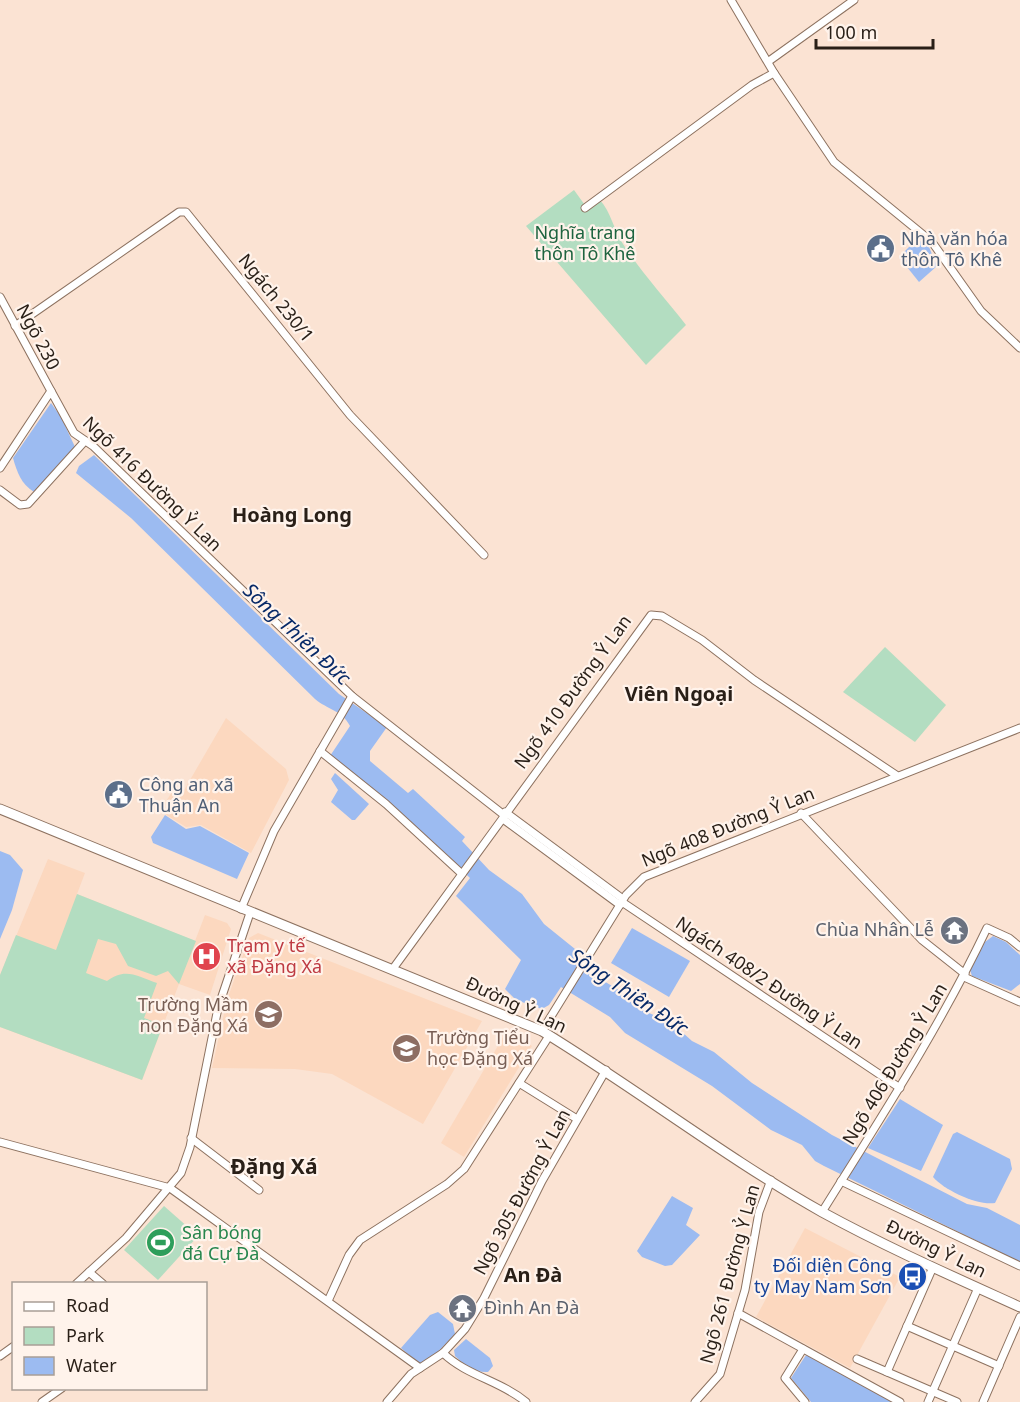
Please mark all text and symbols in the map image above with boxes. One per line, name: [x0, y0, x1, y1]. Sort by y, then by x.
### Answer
scale bar: [816, 12, 933, 50]
text: 100 m: [825, 20, 877, 44]
park label: Nghĩa trang thôn Tô Khê: [534, 220, 636, 265]
place label: Nhà văn hóa thôn Tô Khê: [901, 226, 1008, 271]
public building icon: Nhà văn hóa thôn Tô Khê: [864, 233, 896, 265]
street label: Ngách 230/1: [234, 248, 320, 347]
street label: Ngõ 230: [12, 299, 66, 374]
street label: Ngõ 416 Đường Ỷ Lan: [78, 411, 227, 556]
district label: Hoàng Long: [232, 501, 352, 528]
water label: Sông Thiên Đức: [238, 577, 358, 691]
street label: Ngõ 410 Đường Ỷ Lan: [508, 610, 636, 773]
district label: Viên Ngoại: [625, 680, 733, 707]
place label: Công an xã Thuận An: [139, 772, 234, 817]
public building icon: Công an xã Thuận An: [102, 779, 134, 811]
street label: Ngõ 408 Đường Ỷ Lan: [638, 780, 818, 872]
street label: Ngách 408/2 Đường Ỷ Lan: [671, 911, 868, 1054]
temple icon: Chùa Nhân Lễ: [939, 914, 971, 946]
place label: Chùa Nhân Lễ: [815, 917, 934, 941]
place label: Trạm y tế xã Đặng Xá: [227, 933, 322, 978]
hospital icon: Trạm y tế xã Đặng Xá: [190, 940, 222, 972]
water label: Sông Thiên Đức: [564, 942, 695, 1042]
street label: Đường Ỷ Lan: [462, 970, 571, 1038]
street label: Ngõ 406 Đường Ỷ Lan: [836, 978, 952, 1149]
place label: Trường Mầm non Đặng Xá: [138, 992, 248, 1037]
school or university icon: Trường Mầm non Đặng Xá: [253, 999, 285, 1031]
place label: Trường Tiểu học Đặng Xá: [427, 1025, 533, 1070]
school or university icon: Trường Tiểu học Đặng Xá: [390, 1032, 422, 1064]
street label: Ngõ 305 Đường Ỷ Lan: [467, 1104, 575, 1279]
district label: Đặng Xá: [231, 1152, 317, 1180]
street label: Ngõ 261 Đường Ỷ Lan: [694, 1181, 765, 1366]
street label: Đường Ỷ Lan: [882, 1213, 991, 1283]
place label: Sân bóng đá Cự Đà: [182, 1220, 262, 1265]
sports icon: Sân bóng đá Cự Đà: [145, 1227, 177, 1259]
place label: Đối diện Công ty May Nam Sơn: [754, 1253, 892, 1298]
bus stop icon: Đối diện Công ty May Nam Sơn: [897, 1260, 929, 1292]
district label: An Đà: [504, 1261, 562, 1288]
legend: [12, 1282, 207, 1390]
temple icon: Đình An Đà: [447, 1292, 479, 1324]
text: Road: [66, 1293, 109, 1317]
place label: Đình An Đà: [484, 1295, 579, 1319]
text: Park: [66, 1323, 104, 1347]
text: Water: [66, 1353, 117, 1377]

